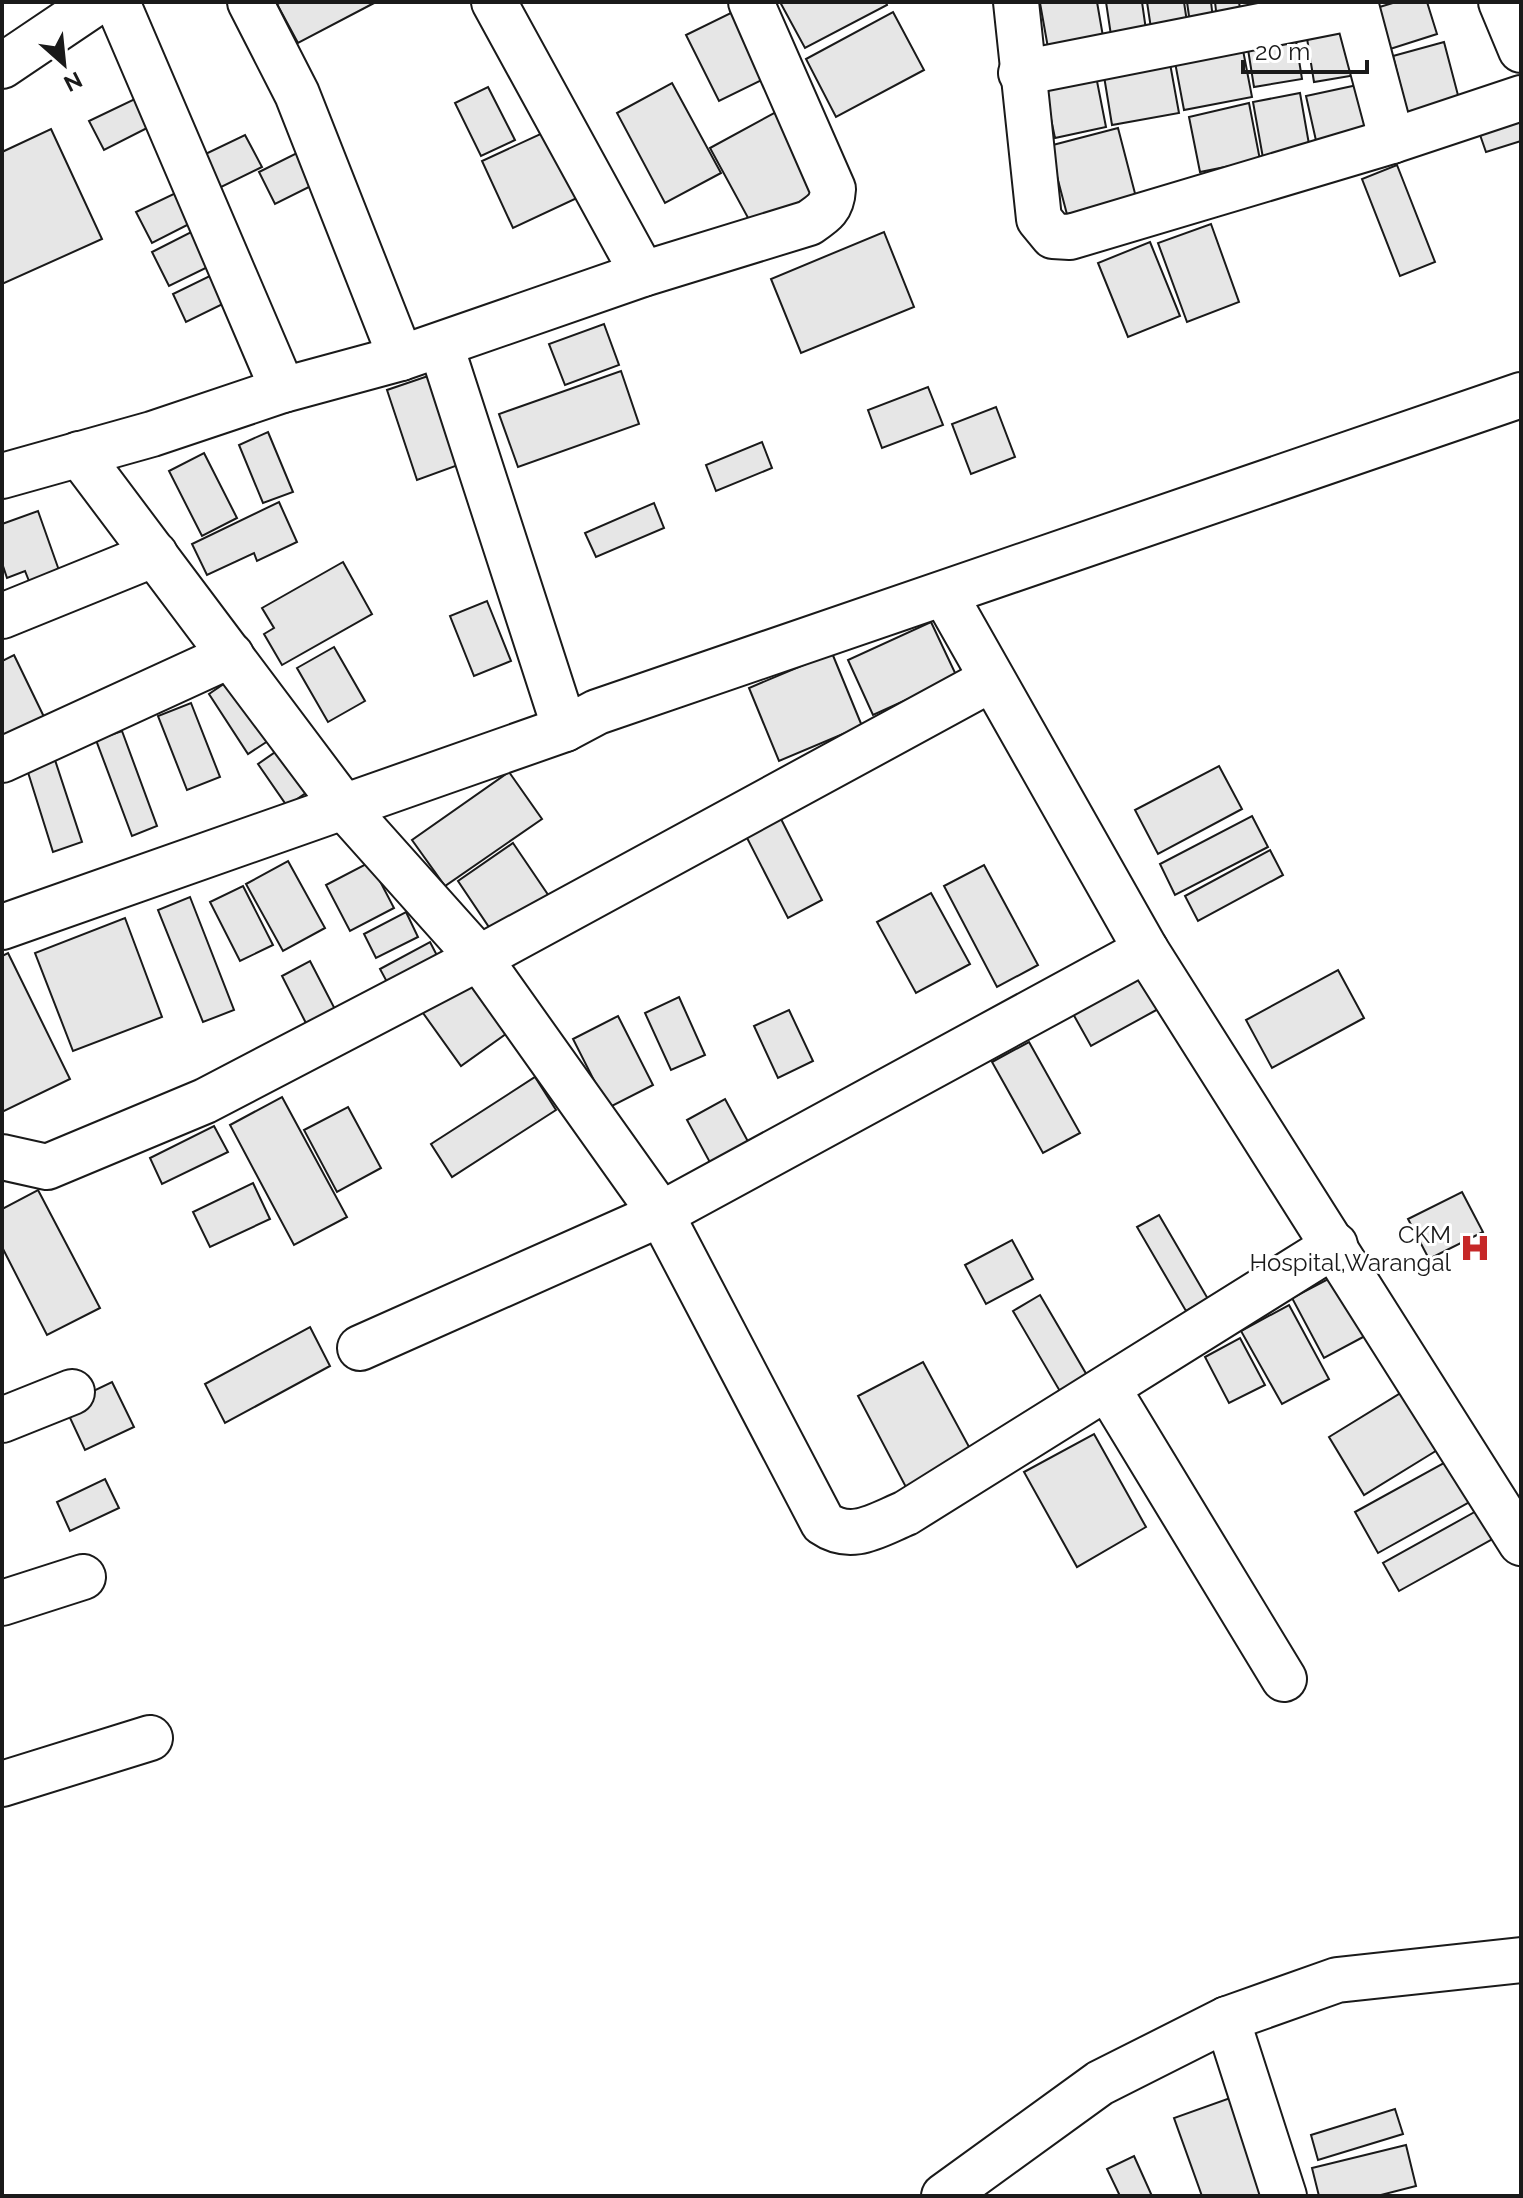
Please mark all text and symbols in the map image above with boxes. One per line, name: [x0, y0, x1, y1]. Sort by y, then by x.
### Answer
north arrow: [24, 24, 104, 104]
scale bar: [1243, 24, 1367, 74]
text: 20 m: [1255, 37, 1310, 66]
text: N: [60, 66, 86, 97]
place label: CKM Hospital,Warangal: [1249, 1220, 1451, 1277]
hospital icon: CKM Hospital,Warangal: [1458, 1231, 1492, 1265]

